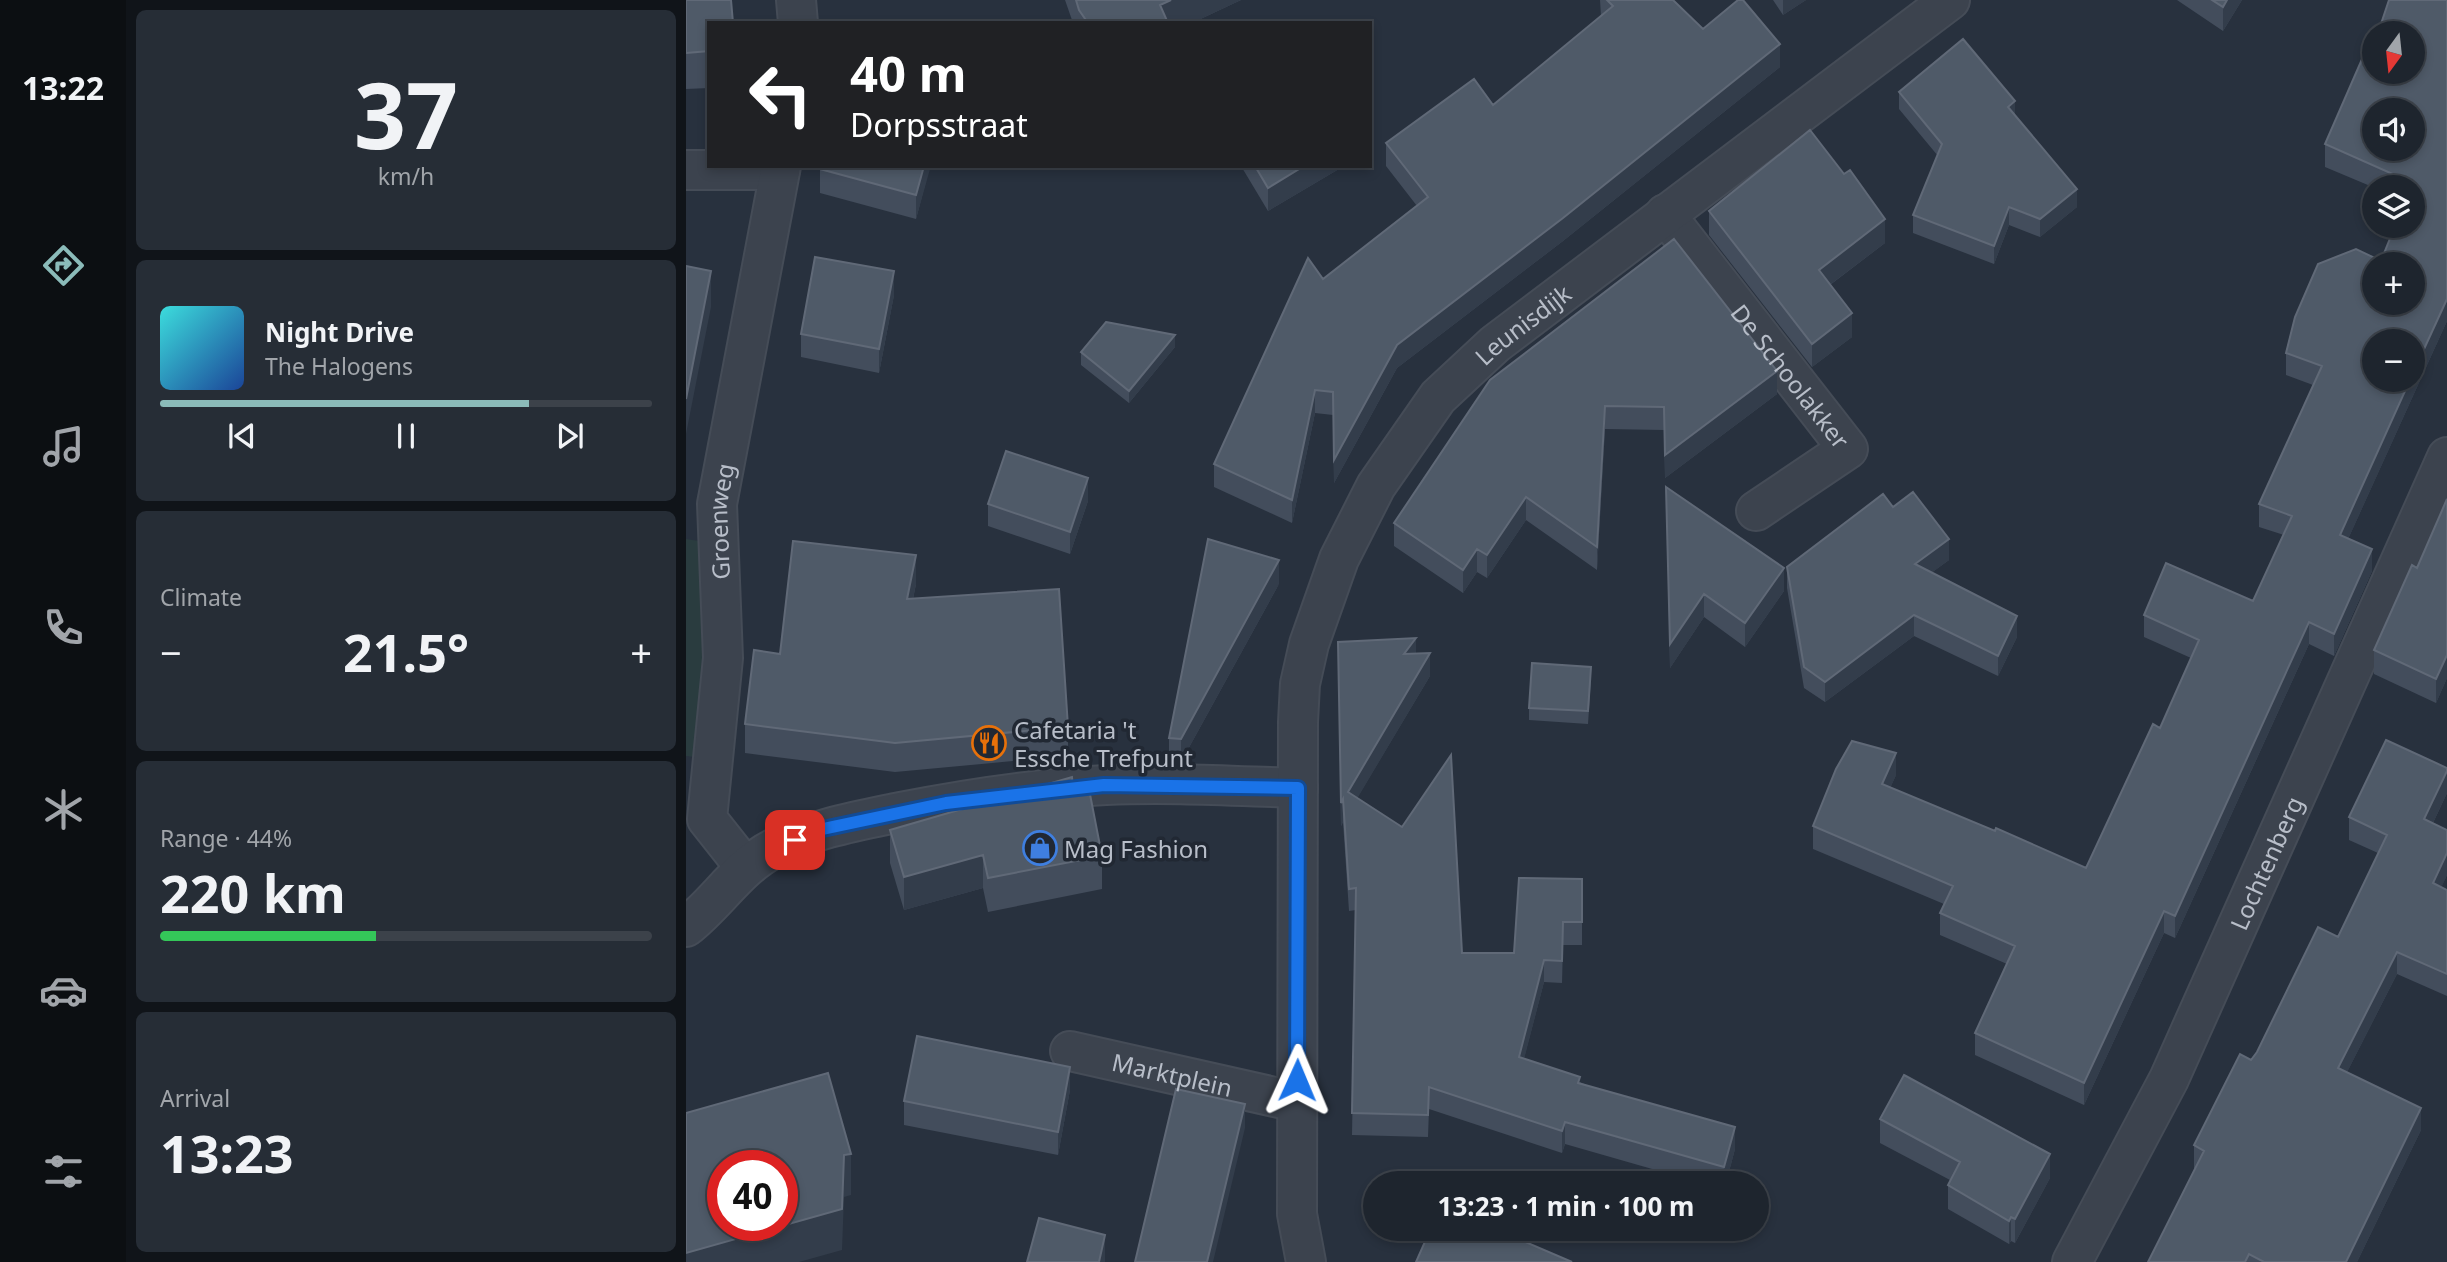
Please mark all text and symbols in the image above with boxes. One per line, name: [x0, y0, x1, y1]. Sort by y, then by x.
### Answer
north arrow: [2362, 21, 2426, 84]
map controls: [2362, 21, 2425, 392]
text: 40 m: [850, 40, 967, 106]
icon: left: [735, 49, 826, 140]
text: 37: [354, 52, 458, 176]
text: 13:22: [22, 66, 104, 109]
button: sound: [2362, 98, 2425, 161]
text: Dorpsstraat: [850, 103, 1028, 146]
text: km/h: [378, 160, 434, 192]
button: layers: [2362, 175, 2425, 238]
icon: directions: [39, 241, 88, 290]
button: +: [2362, 252, 2425, 315]
street label: Leunisdijk: [1467, 276, 1577, 372]
street label: De Schoolakker: [1724, 297, 1858, 455]
text: Night Drive: [265, 314, 414, 350]
button: −: [2362, 329, 2425, 392]
text: The Halogens: [265, 350, 413, 382]
icon: previous: [223, 417, 261, 455]
icon: pause: [387, 417, 425, 455]
icon: next: [551, 417, 589, 455]
icon: music: [39, 422, 88, 471]
street label: Groenweg: [700, 460, 741, 580]
text: Climate: [160, 581, 242, 613]
icon: phone: [39, 603, 88, 652]
text: 21.5°: [343, 616, 469, 687]
text: −: [160, 626, 182, 678]
text: +: [630, 626, 652, 678]
place label: Cafetaria 't Essche Trefpunt: [1014, 713, 1193, 774]
restaurant icon: Cafetaria 't Essche Trefpunt: [970, 724, 1008, 762]
icon: climate: [39, 785, 88, 834]
street label: Lochtenberg: [2221, 791, 2310, 935]
pin: [765, 810, 825, 870]
icon: arrive: [776, 821, 814, 859]
text: Range · 44%: [160, 822, 292, 854]
shop icon: Mag Fashion: [1021, 829, 1059, 867]
place label: Mag Fashion: [1064, 832, 1208, 865]
text: 220 km: [160, 857, 346, 928]
icon: car: [39, 966, 88, 1015]
position arrow: [1260, 1043, 1334, 1117]
street label: Marktplein: [1109, 1045, 1236, 1104]
text: Arrival: [160, 1082, 230, 1114]
text: 13:23: [160, 1117, 294, 1188]
icon: filters: [39, 1147, 88, 1196]
speed limit sign: 40: [707, 1150, 798, 1241]
text: 13:23 · 1 min · 100 m: [1438, 1188, 1694, 1224]

